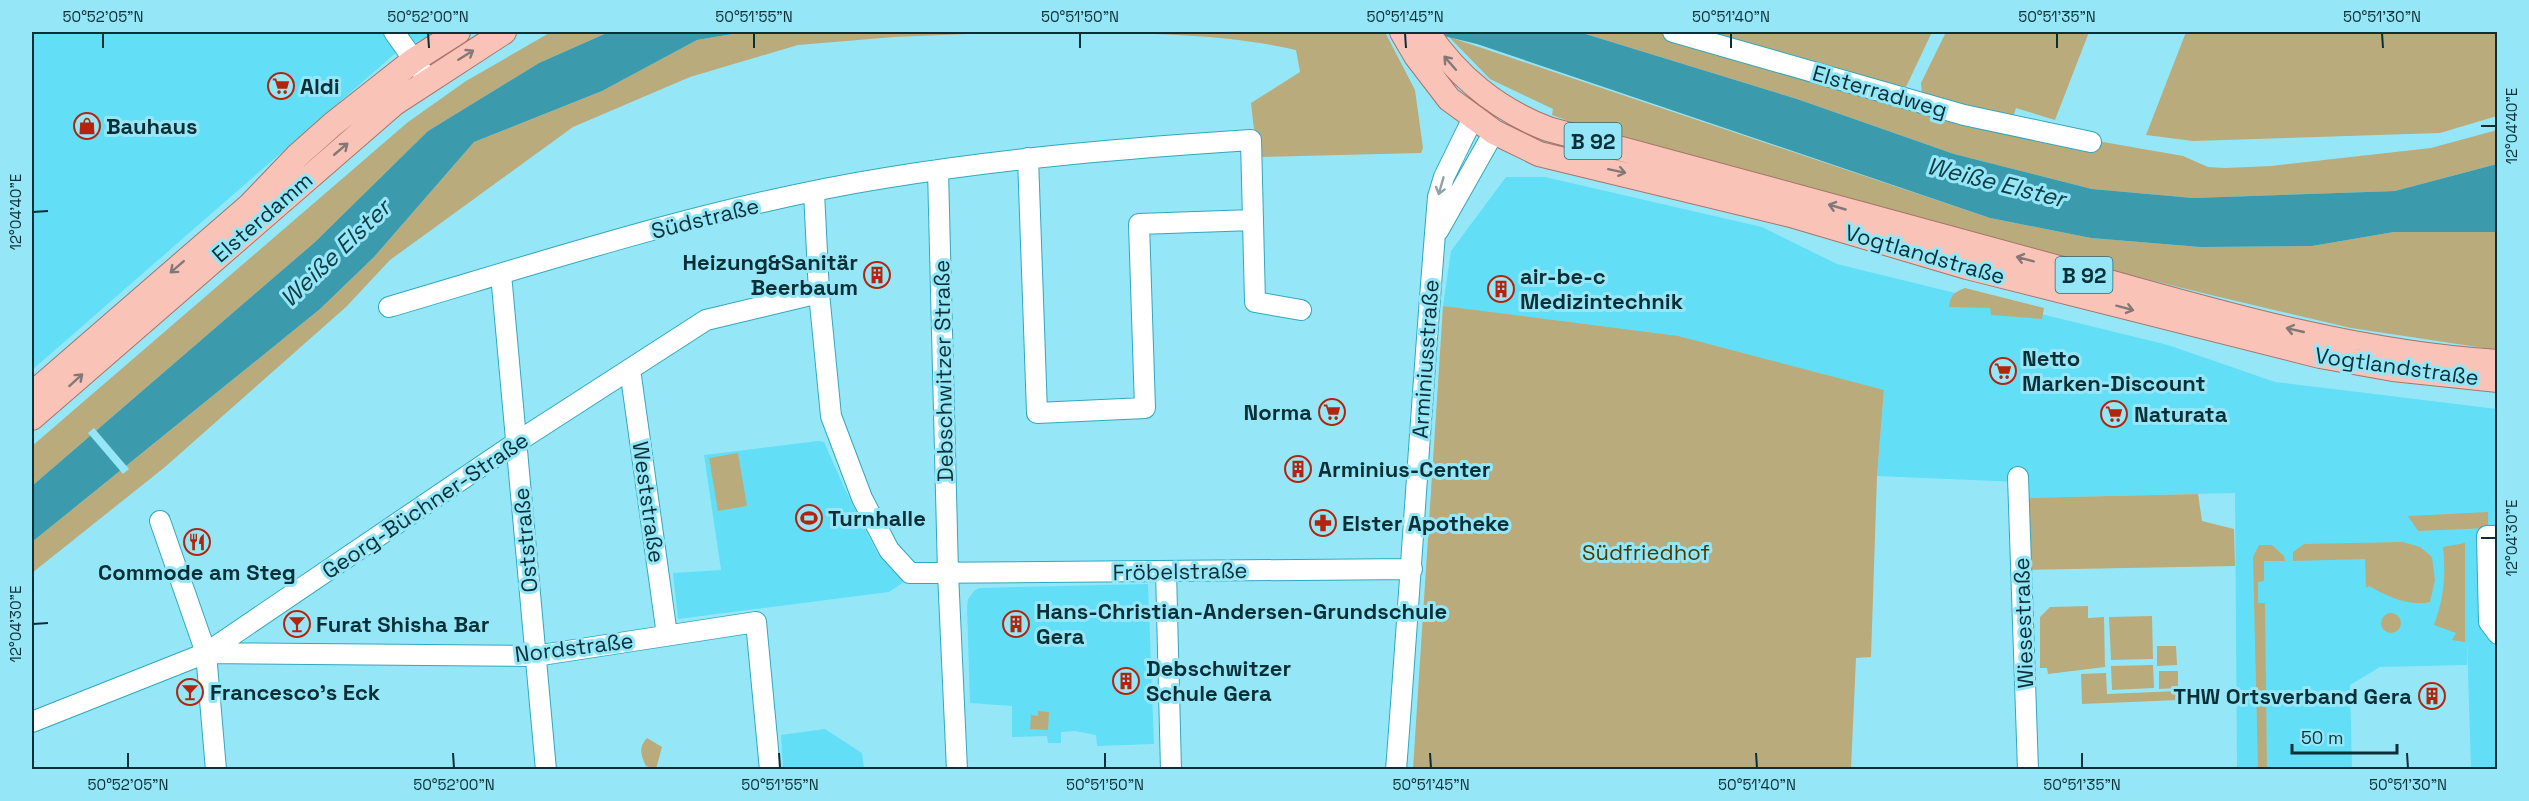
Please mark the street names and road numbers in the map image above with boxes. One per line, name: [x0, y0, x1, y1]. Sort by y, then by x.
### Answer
street label: Elsterradweg: [1809, 58, 1951, 124]
road number: B 92: [1564, 123, 1622, 159]
street label: Elsterdamm: [206, 166, 318, 268]
street label: Südstraße: [648, 191, 762, 245]
street label: Vogtlandstraße: [1842, 218, 2008, 290]
road number: B 92: [2056, 257, 2112, 293]
street label: Debschwitzer Straße: [927, 260, 959, 482]
street label: Arminiusstraße: [1405, 279, 1445, 439]
street label: Vogtlandstraße: [2313, 341, 2481, 391]
street label: Georg-Büchner-Straße: [316, 425, 534, 585]
street label: Weststraße: [627, 439, 671, 565]
street label: Oststraße: [506, 486, 544, 594]
street label: Fröbelstraße: [1112, 556, 1248, 586]
street label: Wiesestraße: [2007, 557, 2039, 689]
street label: Nordstraße: [513, 626, 635, 668]

